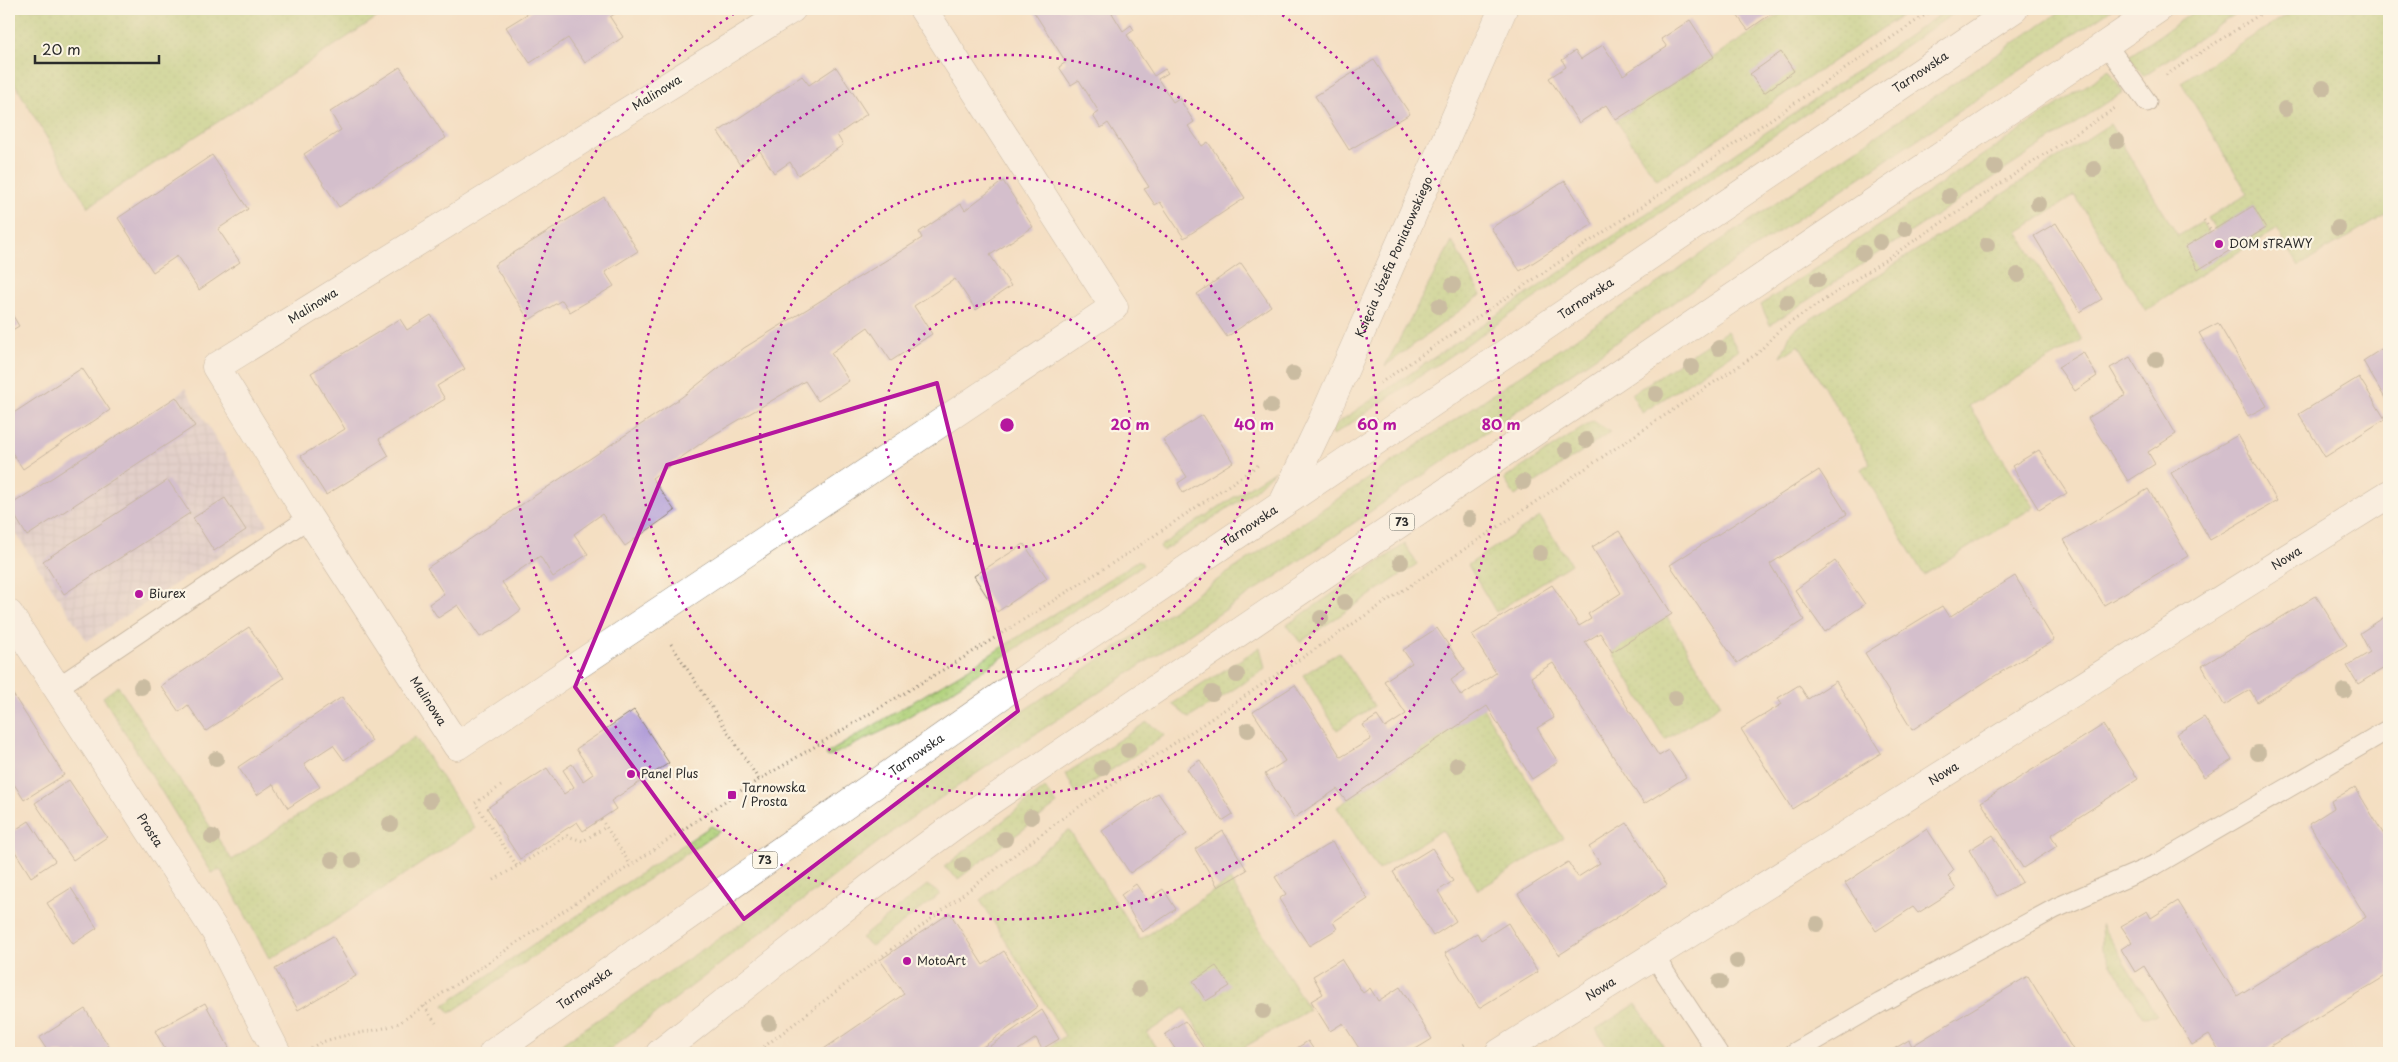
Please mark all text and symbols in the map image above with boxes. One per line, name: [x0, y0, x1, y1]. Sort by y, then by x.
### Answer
scale bar: [35, 32, 159, 64]
text: 20 m: [42, 37, 81, 60]
street label: Tarnowska: [1889, 46, 1952, 97]
street label: Malinowa: [628, 70, 685, 114]
street label: Księcia Józefa Poniatowskiego: [1350, 173, 1437, 340]
place label: DOM sTRAWY: [2229, 234, 2313, 252]
marker: DOM sTRAWY: [2213, 238, 2225, 250]
street label: Tarnowska: [1554, 272, 1617, 323]
street label: Malinowa: [284, 283, 341, 327]
text: 20 m: [1111, 412, 1149, 435]
text: 40 m: [1234, 412, 1274, 435]
text: 60 m: [1357, 412, 1397, 435]
text: 80 m: [1481, 412, 1521, 435]
centre of rings: [998, 416, 1016, 434]
street label: Tarnowska: [1218, 500, 1281, 551]
road number: 73: [1390, 514, 1414, 530]
street label: Nowa: [2267, 541, 2305, 574]
place label: Biurex: [149, 584, 186, 602]
marker: Biurex: [133, 588, 145, 600]
street label: Malinowa: [406, 672, 452, 729]
street label: Tarnowska: [885, 728, 948, 780]
street label: Nowa: [1924, 756, 1962, 789]
place label: Panel Plus: [641, 764, 699, 782]
marker: Panel Plus: [625, 768, 637, 780]
place label: Tarnowska / Prosta: [742, 778, 806, 810]
marker: Tarnowska / Prosta: [726, 789, 738, 801]
street label: Prosta: [133, 809, 168, 851]
road number: 73: [752, 852, 778, 868]
place label: MotoArt: [917, 951, 966, 969]
marker: MotoArt: [901, 955, 913, 967]
street label: Tarnowska: [553, 962, 616, 1013]
street label: Nowa: [1581, 972, 1619, 1005]

